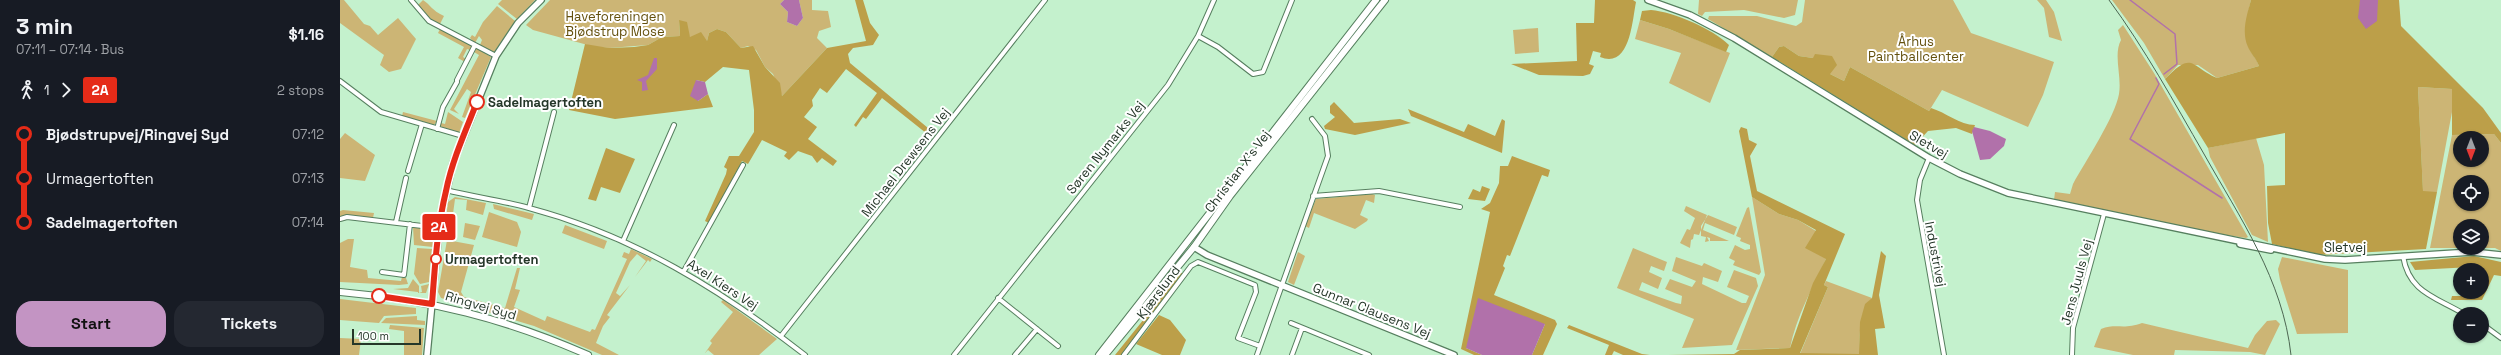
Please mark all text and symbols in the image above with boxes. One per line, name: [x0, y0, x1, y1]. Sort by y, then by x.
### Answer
park label: Haveforeningen Bjødstrup Mose: [565, 8, 665, 40]
text: 3 min: [16, 12, 73, 40]
text: $1.16: [288, 25, 324, 44]
park label: Århus Paintballcenter: [1868, 33, 1964, 65]
text: 07:11 – 07:14 · Bus: [16, 41, 124, 58]
icon: walk: [16, 79, 38, 101]
icon: forward: [55, 79, 77, 101]
text: 2A: [91, 81, 109, 99]
text: 1: [44, 82, 49, 99]
text: 2 stops: [277, 82, 324, 99]
marker: Sadelmagertoften: [469, 94, 485, 110]
place label: Sadelmagertoften: [488, 94, 602, 111]
street label: Søren Nymarks Vej: [1063, 97, 1148, 197]
street label: Michael Drewsens Vej: [857, 104, 953, 220]
text: Bjødstrupvej/Ringvej Syd: [46, 125, 229, 144]
text: 07:12: [292, 126, 324, 143]
street label: Christian X's Vej: [1201, 127, 1274, 216]
street label: Sletvej: [1906, 127, 1951, 162]
north arrow: [2453, 131, 2489, 167]
map controls: [2453, 131, 2489, 343]
text: Urmagertoften: [46, 169, 154, 188]
text: 07:13: [292, 170, 324, 187]
button: locate: [2453, 175, 2489, 211]
text: Sadelmagertoften: [46, 213, 178, 232]
text: 07:14: [292, 214, 324, 231]
line badge: 2A: [421, 214, 457, 240]
text: 2A: [430, 218, 448, 236]
button: layers: [2453, 219, 2489, 255]
street label: Industrivej: [1921, 220, 1950, 288]
street label: Jens Juuls Vej: [2057, 237, 2096, 327]
street label: Sletvej: [2324, 239, 2366, 256]
place label: Urmagertoften: [445, 251, 539, 268]
marker: Urmagertoften: [430, 253, 442, 265]
street label: Axel Kiers Vej: [684, 255, 762, 314]
street label: Kjærslund: [1133, 262, 1184, 322]
button: +: [2453, 263, 2489, 299]
street label: Gunnar Clausens Vej: [1310, 279, 1433, 342]
street label: Ringvej Syd: [443, 287, 518, 324]
unlabelled marker: [371, 288, 387, 304]
button: Start: [16, 301, 166, 347]
button: Tickets: [174, 301, 324, 347]
button: −: [2453, 307, 2489, 343]
scale bar: [352, 327, 421, 346]
text: 100 m: [358, 329, 389, 343]

